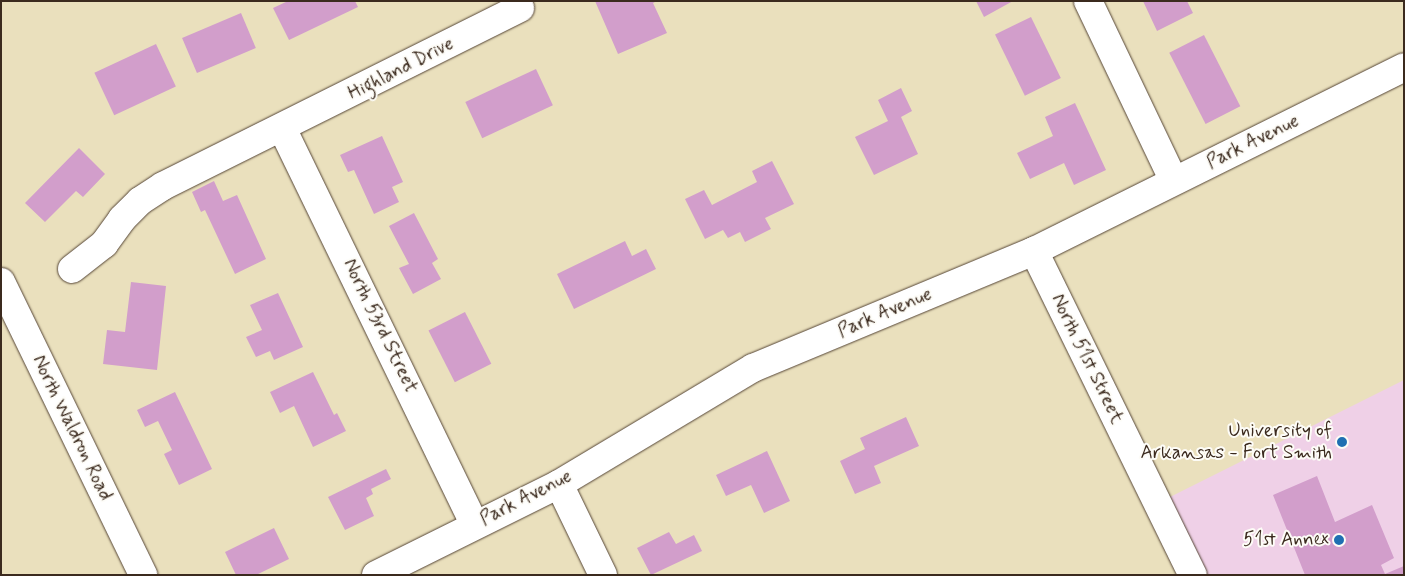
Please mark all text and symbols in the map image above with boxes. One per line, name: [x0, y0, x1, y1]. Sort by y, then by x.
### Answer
street label: Highland Drive: [344, 33, 458, 105]
street label: Park Avenue: [1202, 109, 1304, 175]
street label: North 53rd Street: [338, 256, 422, 396]
street label: Park Avenue: [833, 282, 937, 344]
street label: North 51st Street: [1046, 290, 1128, 428]
street label: North Waldron Road: [27, 352, 117, 504]
place label: University of Arkansas - Fort Smith: [1141, 420, 1332, 464]
marker: University of Arkansas - Fort Smith: [1336, 436, 1348, 448]
street label: Park Avenue: [475, 465, 577, 531]
place label: 51st Annex: [1243, 529, 1329, 551]
marker: 51st Annex: [1333, 534, 1345, 546]

